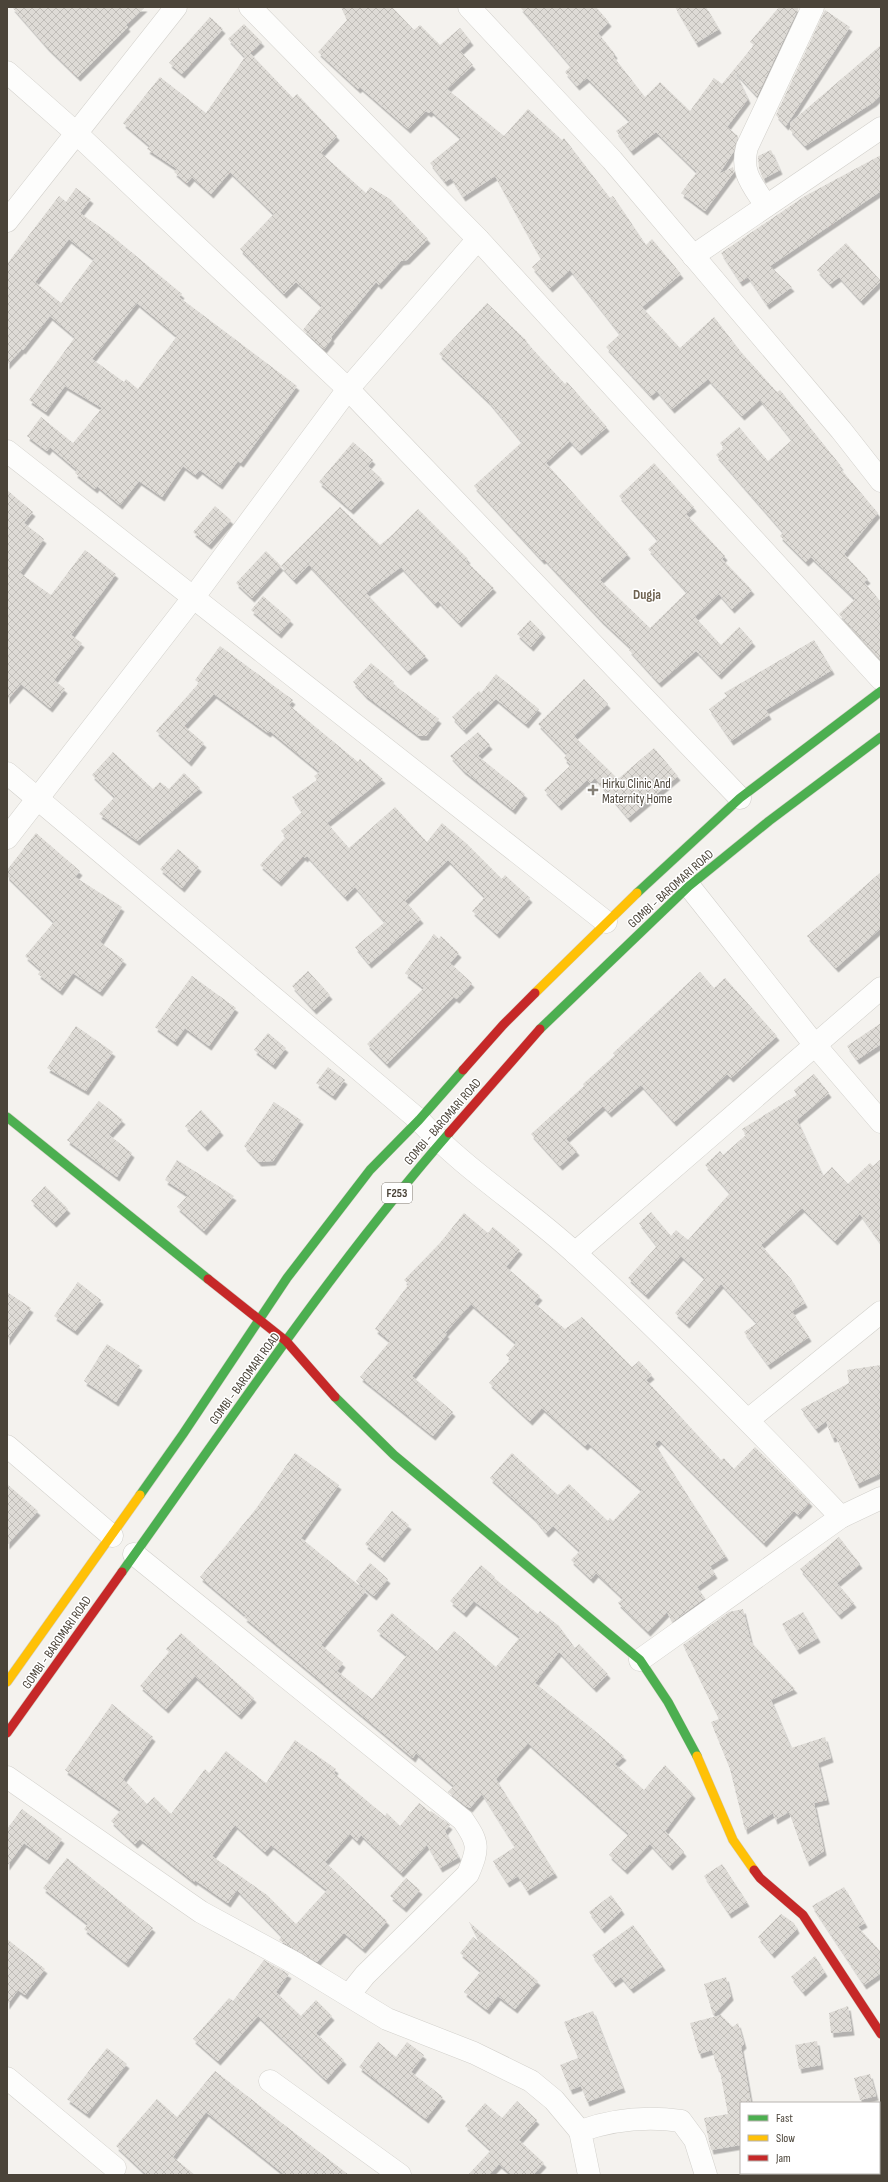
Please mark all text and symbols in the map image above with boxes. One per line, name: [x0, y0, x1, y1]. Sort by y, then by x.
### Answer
district label: Dugja: [633, 586, 661, 603]
place label: Hirku Clinic And Maternity Home: [602, 776, 672, 807]
marker: Hirku Clinic And Maternity Home: [587, 784, 599, 796]
street label: GOMBI - BAROMARI ROAD: [625, 846, 717, 931]
street label: GOMBI - BAROMARI ROAD: [401, 1075, 485, 1168]
road number: F253: [382, 1183, 412, 1203]
street label: GOMBI - BAROMARI ROAD: [206, 1329, 284, 1428]
street label: GOMBI - BAROMARI ROAD: [19, 1593, 95, 1692]
legend: [740, 2102, 880, 2174]
text: Fast: [776, 2111, 793, 2126]
text: Slow: [776, 2131, 795, 2146]
text: Jam: [775, 2151, 791, 2166]

